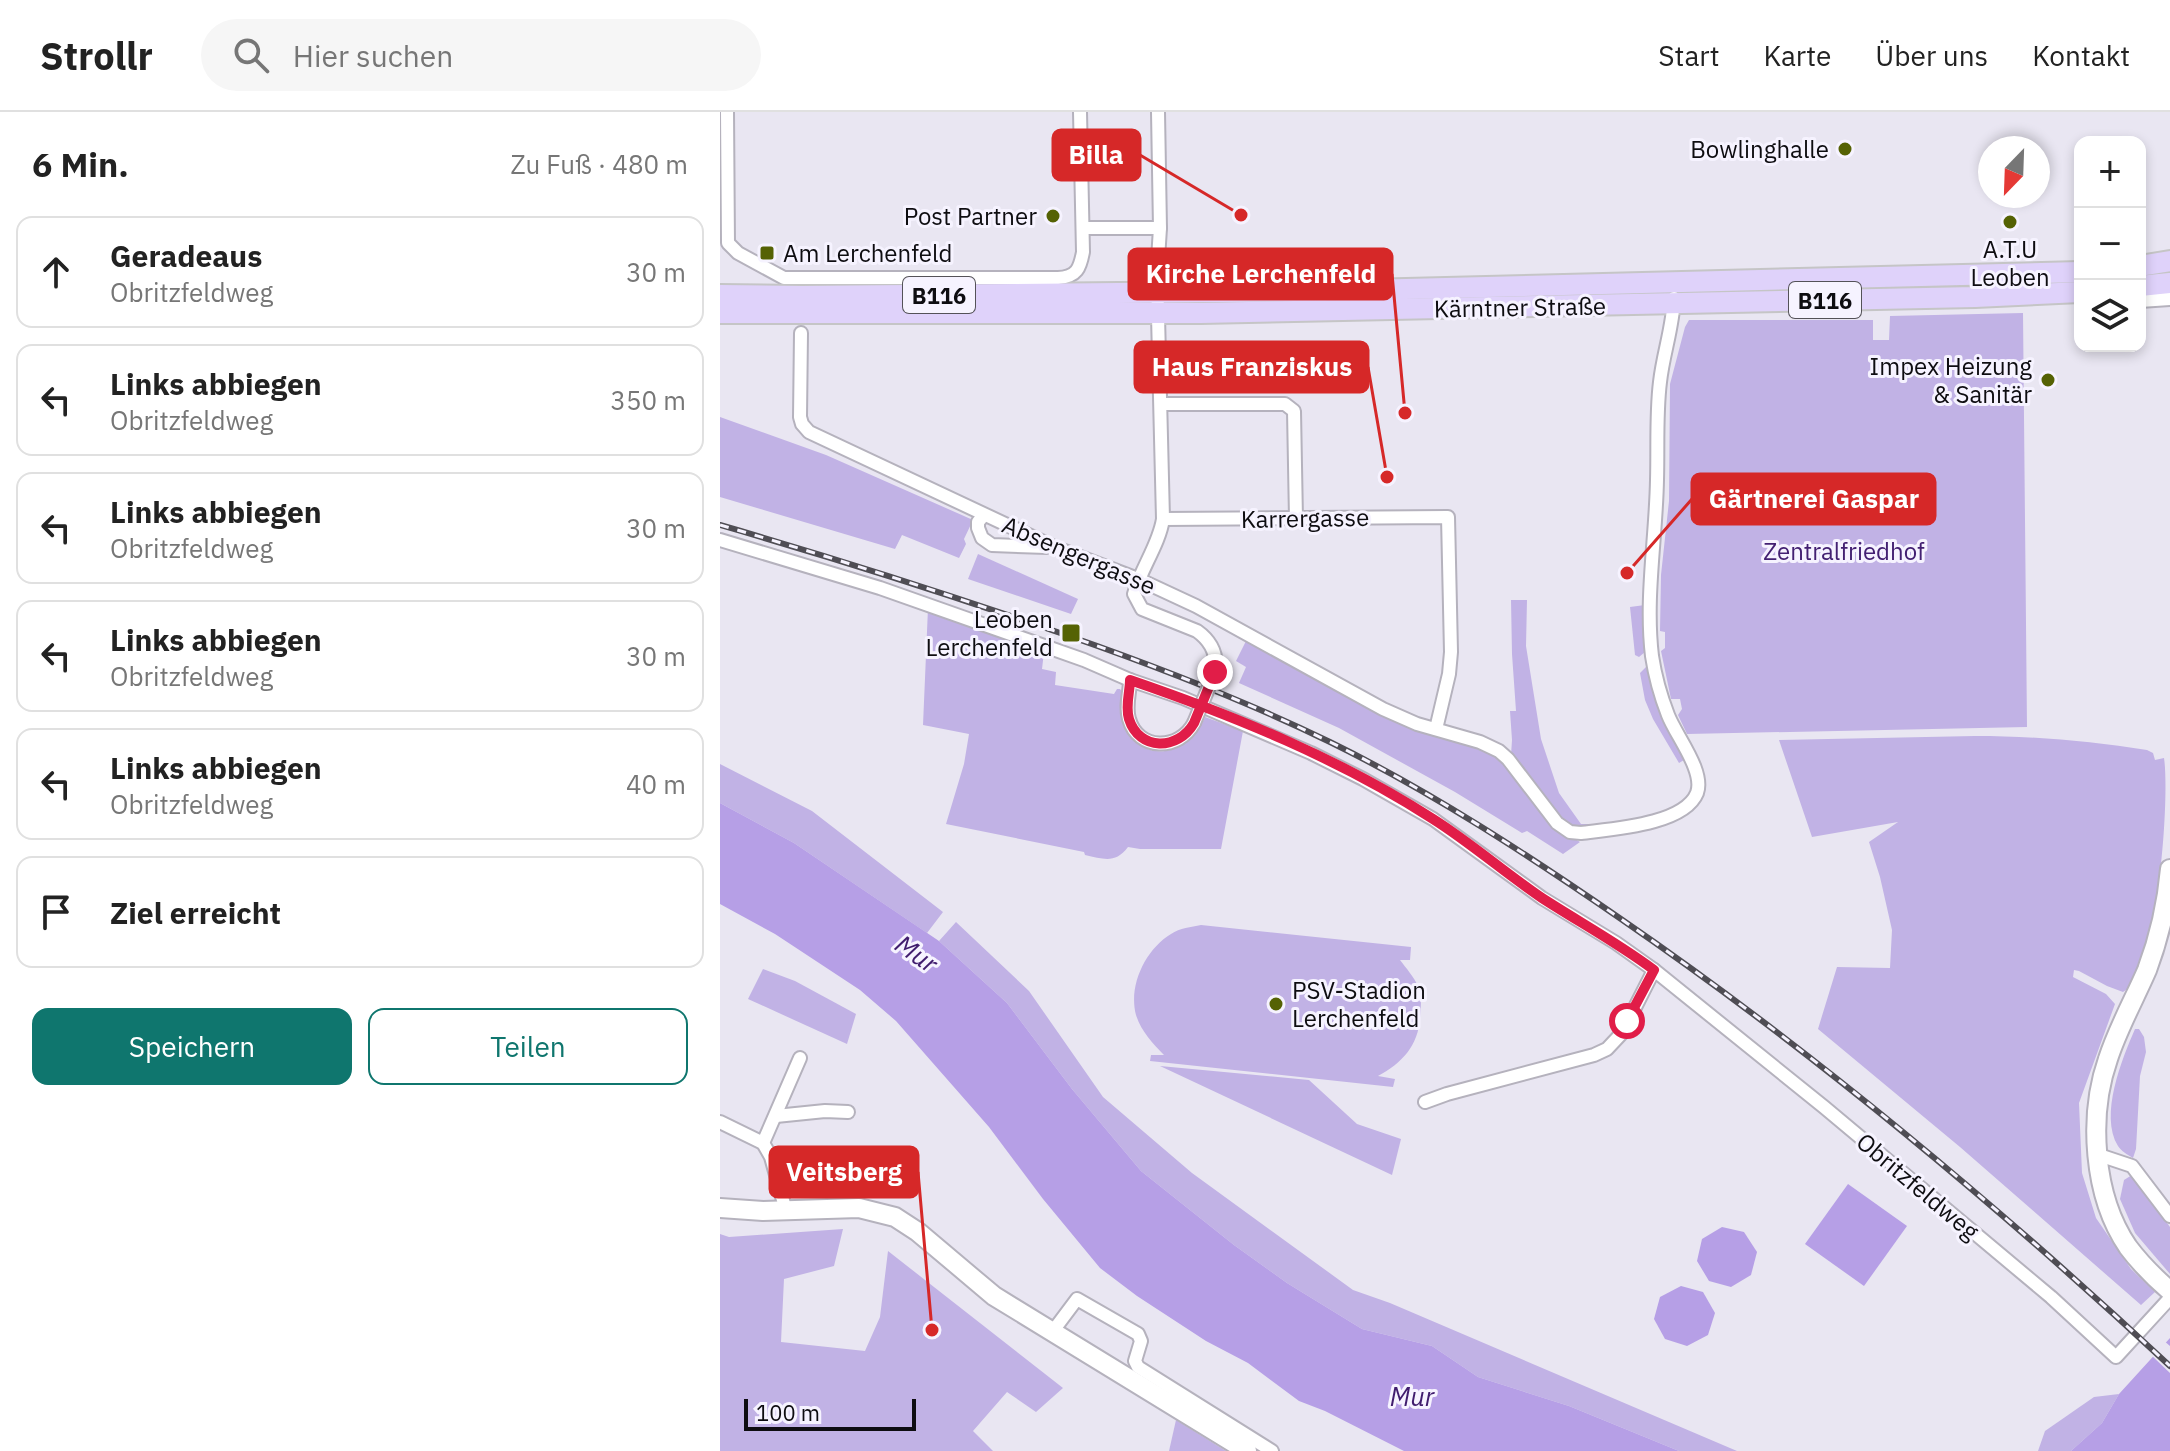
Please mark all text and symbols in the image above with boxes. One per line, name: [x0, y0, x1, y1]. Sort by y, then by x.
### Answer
search box: [201, 19, 761, 91]
text: Strollr: [40, 31, 153, 80]
icon: search: [229, 33, 273, 77]
text: Hier suchen: [293, 36, 453, 75]
text: Start: [1658, 37, 1720, 74]
text: Karte: [1764, 37, 1831, 74]
text: Über uns: [1875, 37, 1988, 74]
text: Kontakt: [2032, 37, 2130, 74]
callout: Billa: [1053, 130, 1140, 180]
place label: Bowlinghalle: [1690, 133, 1829, 165]
north arrow: [1978, 136, 2050, 208]
map controls: [2074, 136, 2146, 352]
button: +: [2074, 136, 2146, 208]
text: Billa: [1068, 137, 1124, 171]
marker: Bowlinghalle: [1836, 140, 1854, 158]
text: 6 Min.: [32, 142, 129, 186]
text: Zu Fuß · 480 m: [510, 147, 688, 181]
place label: Post Partner: [904, 200, 1037, 232]
marker: Post Partner: [1044, 207, 1062, 225]
button: −: [2074, 208, 2146, 280]
marker: A.T.U Leoben: [2001, 213, 2019, 231]
place label: A.T.U Leoben: [1970, 233, 2050, 293]
text: Geradeaus: [110, 236, 262, 275]
place label: Am Lerchenfeld: [783, 237, 952, 269]
marker: Am Lerchenfeld: [758, 244, 776, 262]
callout: Kirche Lerchenfeld: [1129, 249, 1392, 299]
icon: ahead: [34, 250, 78, 294]
text: 30 m: [626, 255, 686, 289]
text: Kirche Lerchenfeld: [1146, 256, 1376, 290]
text: Obritzfeldweg: [110, 275, 273, 309]
road number: B116: [903, 277, 975, 313]
button: layers: [2074, 280, 2146, 352]
road number: B116: [1789, 282, 1861, 318]
street label: Kärntner Straße: [1434, 289, 1606, 325]
callout: Haus Franziskus: [1135, 342, 1368, 392]
text: Haus Franziskus: [1152, 349, 1352, 383]
place label: Impex Heizung & Sanitär: [1870, 350, 2032, 410]
text: Links abbiegen: [110, 364, 322, 403]
marker: Impex Heizung & Sanitär: [2039, 371, 2057, 389]
icon: left: [34, 378, 78, 422]
text: 350 m: [610, 383, 686, 417]
text: Obritzfeldweg: [110, 403, 273, 437]
callout: Gärtnerei Gaspar: [1692, 474, 1935, 524]
text: Gärtnerei Gaspar: [1709, 481, 1919, 515]
text: Links abbiegen: [110, 492, 322, 531]
street label: Karrergasse: [1241, 501, 1369, 535]
icon: left: [34, 506, 78, 550]
street label: Absengergasse: [997, 508, 1161, 602]
text: 30 m: [626, 511, 686, 545]
text: Obritzfeldweg: [110, 531, 273, 565]
park label: Zentralfriedhof: [1763, 535, 1925, 567]
place label: Leoben Lerchenfeld: [926, 603, 1053, 663]
text: Links abbiegen: [110, 620, 322, 659]
marker: Leoben Lerchenfeld: [1060, 622, 1082, 644]
icon: left: [34, 634, 78, 678]
text: 30 m: [626, 639, 686, 673]
route end: [1197, 654, 1233, 690]
text: Obritzfeldweg: [110, 659, 273, 693]
text: Links abbiegen: [110, 748, 322, 787]
icon: left: [34, 762, 78, 806]
text: 40 m: [626, 767, 686, 801]
text: Obritzfeldweg: [110, 787, 273, 821]
icon: arrive: [34, 890, 78, 934]
text: Ziel erreicht: [110, 893, 281, 932]
water label: Mur: [889, 926, 946, 981]
place label: PSV-Stadion Lerchenfeld: [1292, 974, 1426, 1034]
marker: PSV-Stadion Lerchenfeld: [1267, 995, 1285, 1013]
route start: [1609, 1003, 1645, 1039]
button: Speichern: [32, 1008, 352, 1085]
button: Teilen: [368, 1008, 688, 1085]
street label: Obritzfeldweg: [1850, 1125, 1986, 1247]
callout: Veitsberg: [770, 1147, 918, 1197]
text: Veitsberg: [786, 1154, 903, 1188]
water label: Mur: [1390, 1379, 1436, 1413]
scale bar: [744, 1395, 916, 1431]
text: 100 m: [756, 1398, 820, 1427]

